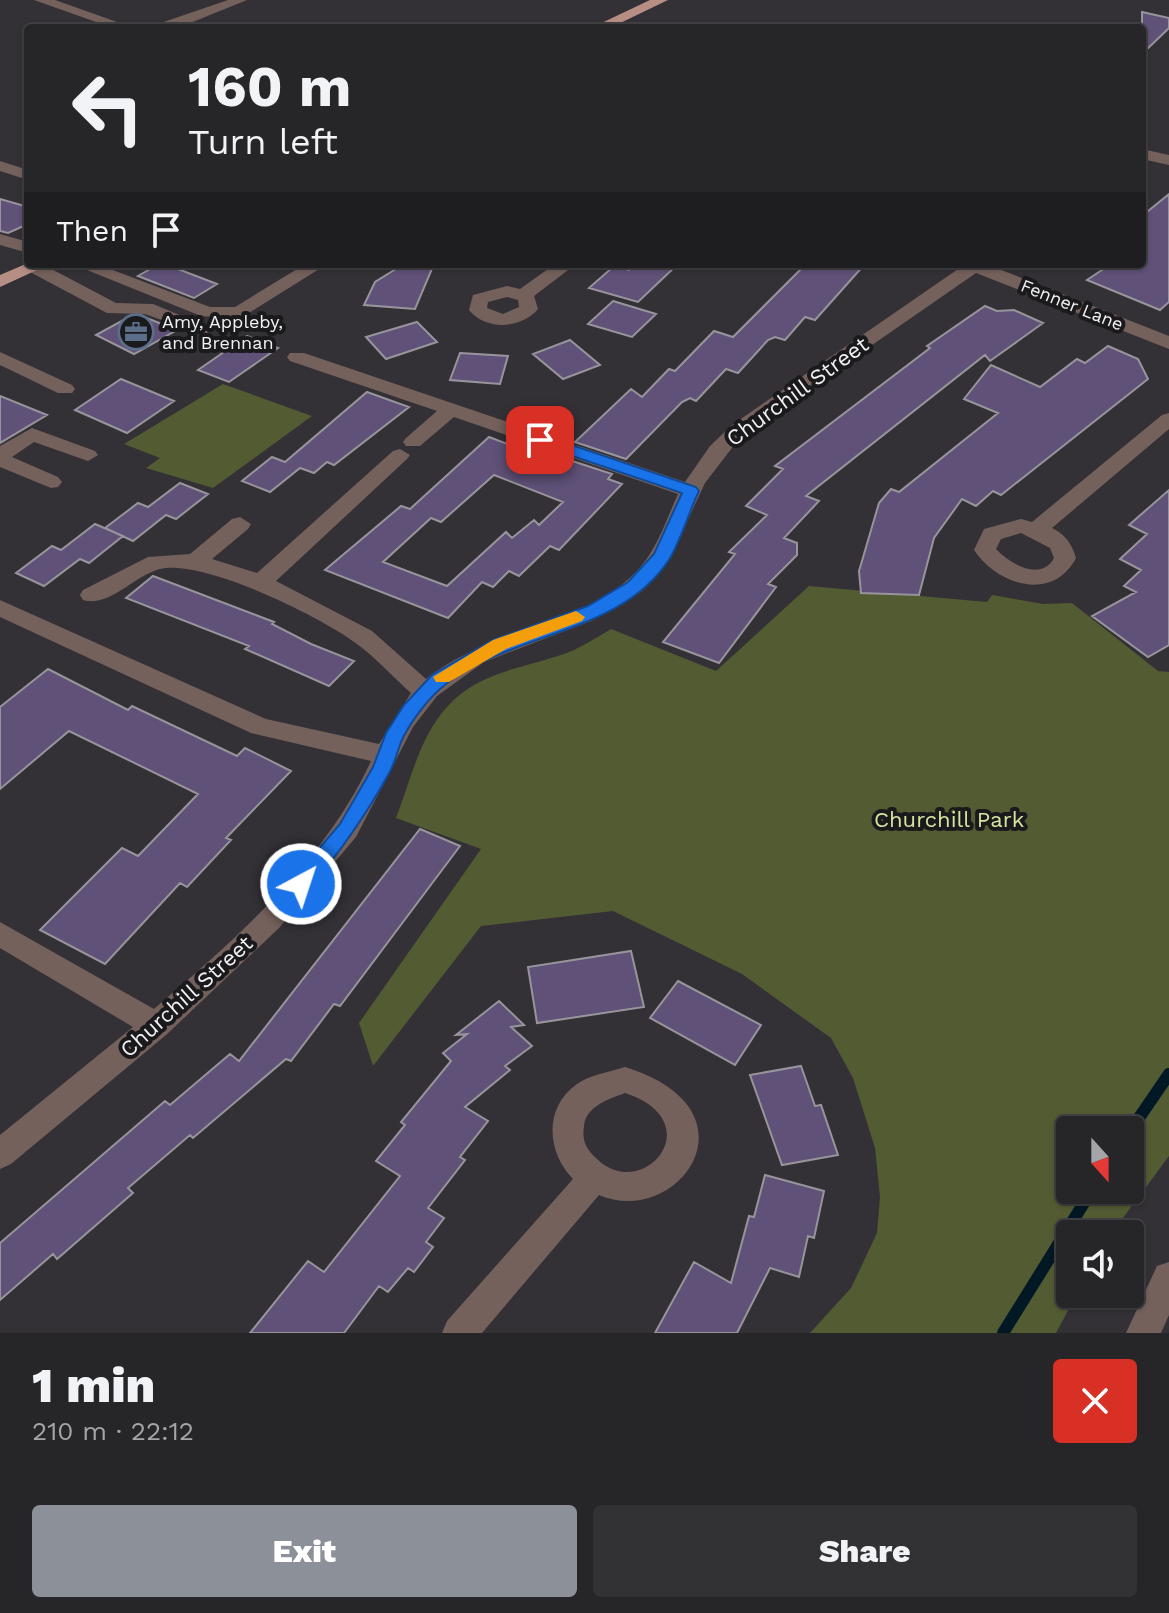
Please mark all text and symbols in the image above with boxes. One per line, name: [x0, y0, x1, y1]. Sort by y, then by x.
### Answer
text: 160 m: [188, 54, 351, 120]
icon: left: [56, 56, 160, 160]
text: Turn left: [188, 121, 338, 163]
icon: arrive: [144, 208, 188, 252]
text: Then: [56, 213, 128, 248]
street label: Fenner Lane: [1018, 274, 1126, 335]
place label: Amy, Appleby, and Brennan: [162, 311, 283, 353]
office icon: Amy, Appleby, and Brennan: [117, 313, 155, 351]
street label: Churchill Street: [722, 332, 873, 451]
pin: [506, 406, 574, 474]
icon: arrive: [518, 418, 562, 462]
park label: Churchill Park: [874, 807, 1024, 832]
position arrow: [259, 842, 343, 926]
street label: Churchill Street: [115, 930, 258, 1062]
north arrow: [1056, 1116, 1144, 1204]
map controls: [1056, 1116, 1144, 1308]
button: sound: [1056, 1220, 1144, 1308]
text: 1 min: [32, 1357, 155, 1414]
button: close: [1053, 1359, 1137, 1443]
text: 210 m · 22:12: [32, 1416, 194, 1446]
button: Exit: [32, 1505, 577, 1597]
button: Share: [593, 1505, 1137, 1597]

